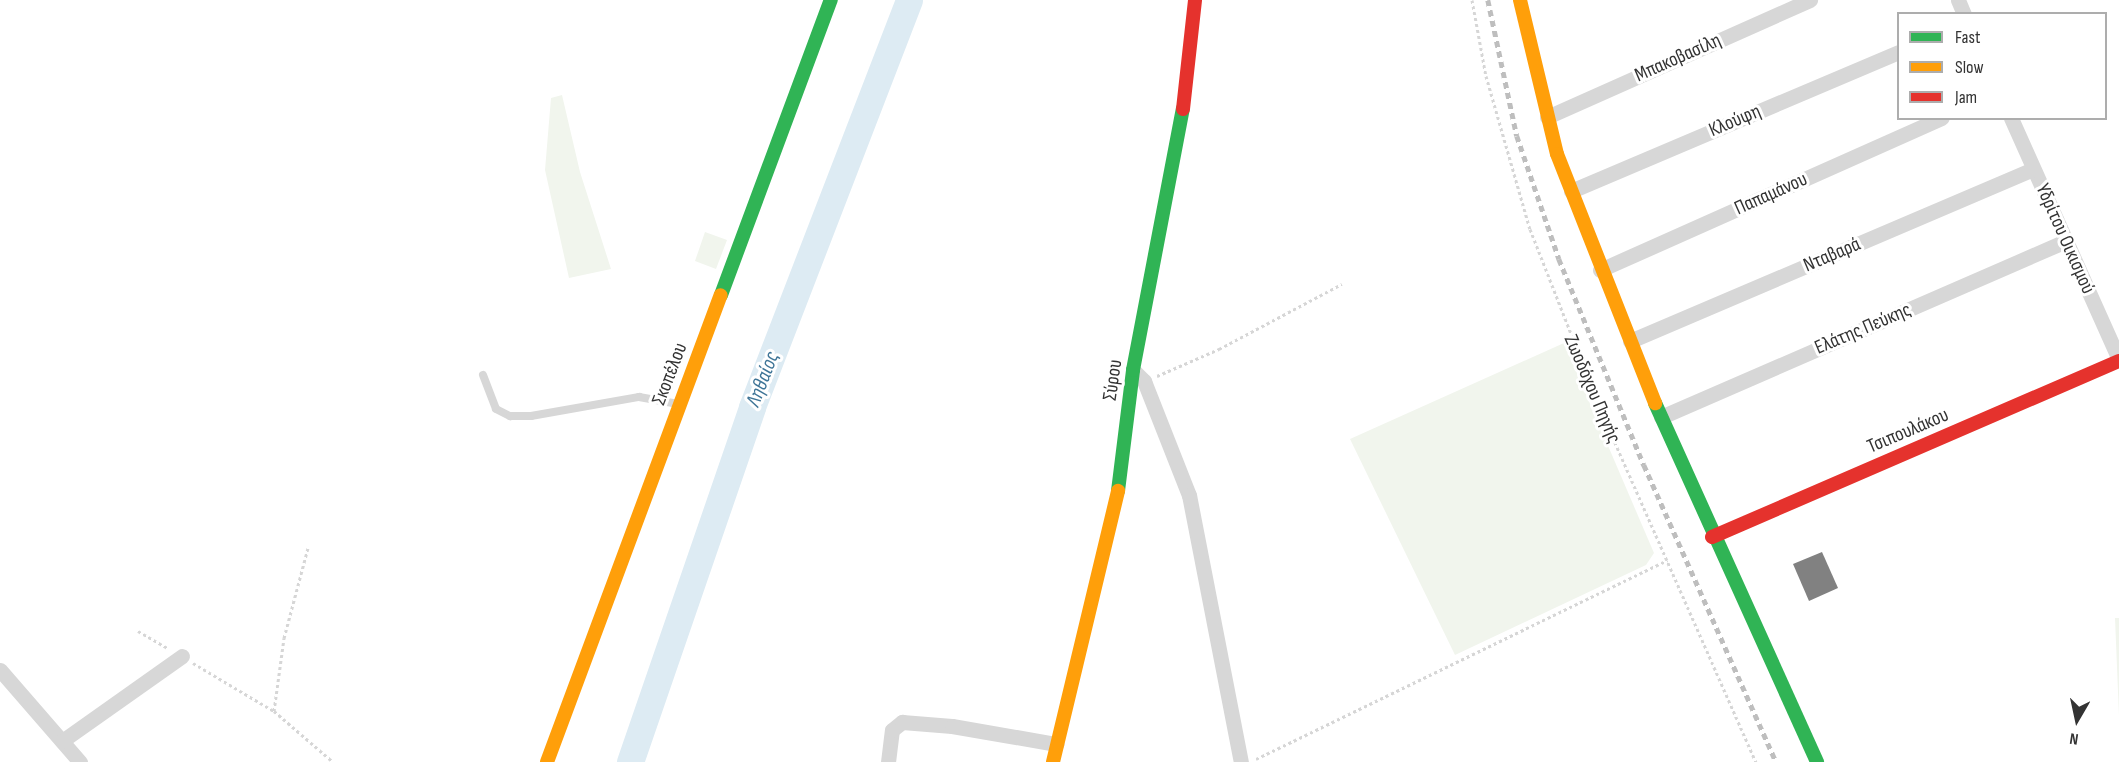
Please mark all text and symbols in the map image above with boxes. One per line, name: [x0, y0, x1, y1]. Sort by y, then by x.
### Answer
legend: [1897, 12, 2107, 120]
text: Fast: [1955, 27, 1980, 48]
street label: Μπακοβασίλη: [1631, 28, 1725, 88]
text: Slow: [1955, 57, 1984, 78]
text: Jam: [1955, 87, 1977, 108]
street label: Κλούφη: [1705, 99, 1765, 143]
street label: Παπαμάνου: [1731, 167, 1811, 221]
street label: Υδρίτου Οικισμού: [2030, 180, 2100, 298]
street label: Νταβαρά: [1800, 232, 1864, 278]
street label: Ελάτης Πεύκης: [1811, 298, 1915, 360]
street label: Ζωοδόχου Πηγής: [1558, 331, 1626, 447]
street label: Σκοπέλου: [647, 339, 693, 409]
water label: Ληθαίος: [741, 348, 785, 410]
street label: Σύρου: [1098, 358, 1128, 402]
street label: Τσιπουλάκου: [1864, 403, 1952, 459]
north arrow: [2047, 690, 2107, 750]
text: N: [2068, 728, 2080, 748]

